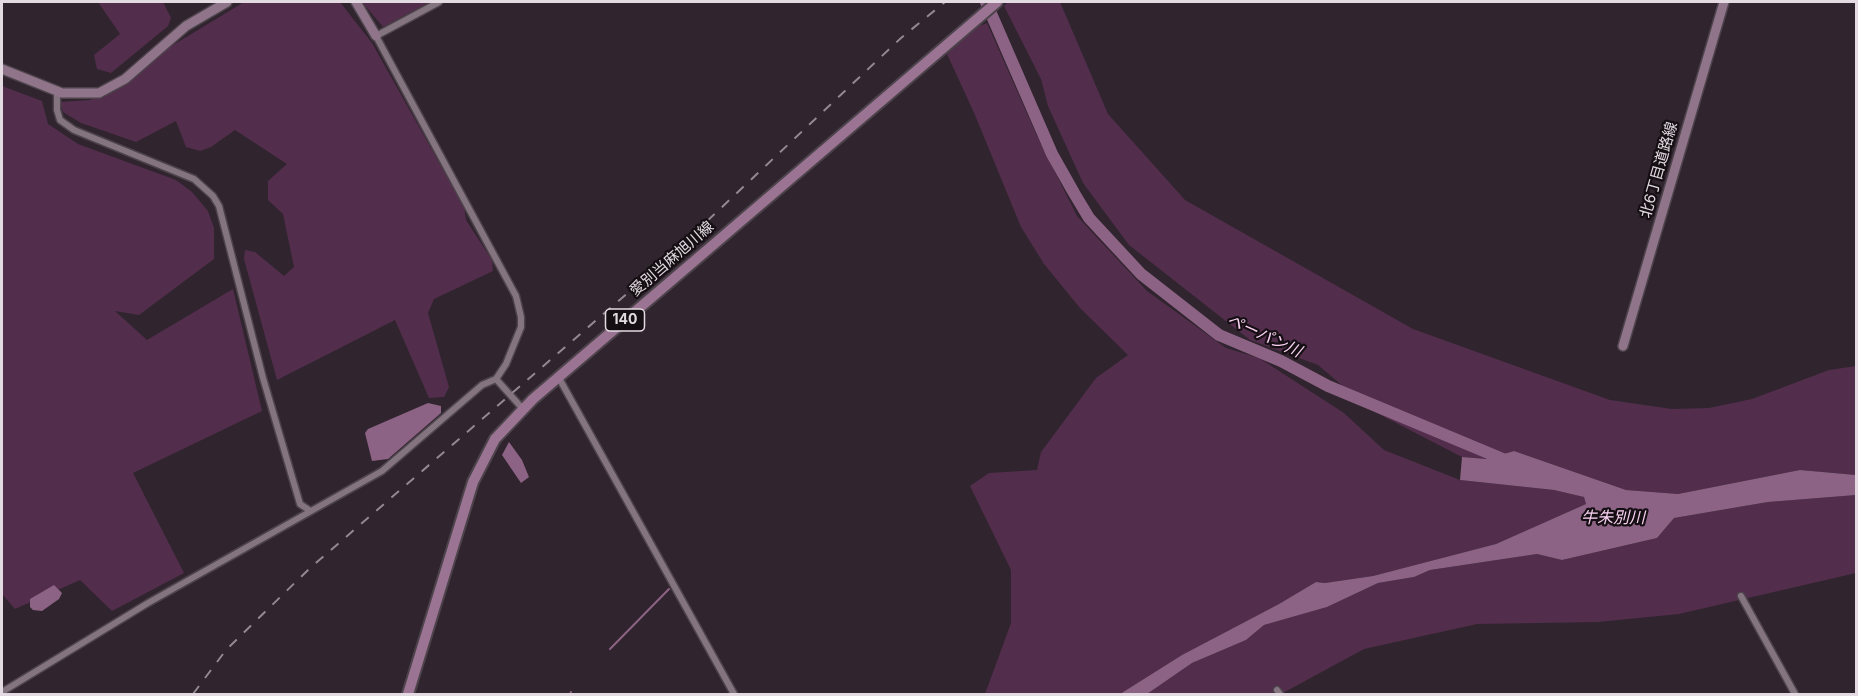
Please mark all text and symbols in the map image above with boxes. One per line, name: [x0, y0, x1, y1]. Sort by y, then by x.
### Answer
street label: 北6丁目道路線: [1637, 120, 1681, 220]
street label: 愛別当麻旭川線: [626, 218, 718, 300]
road number: 140: [606, 309, 644, 331]
water label: ペーパン川: [1224, 310, 1304, 362]
water label: 牛朱別川: [1581, 508, 1645, 528]

